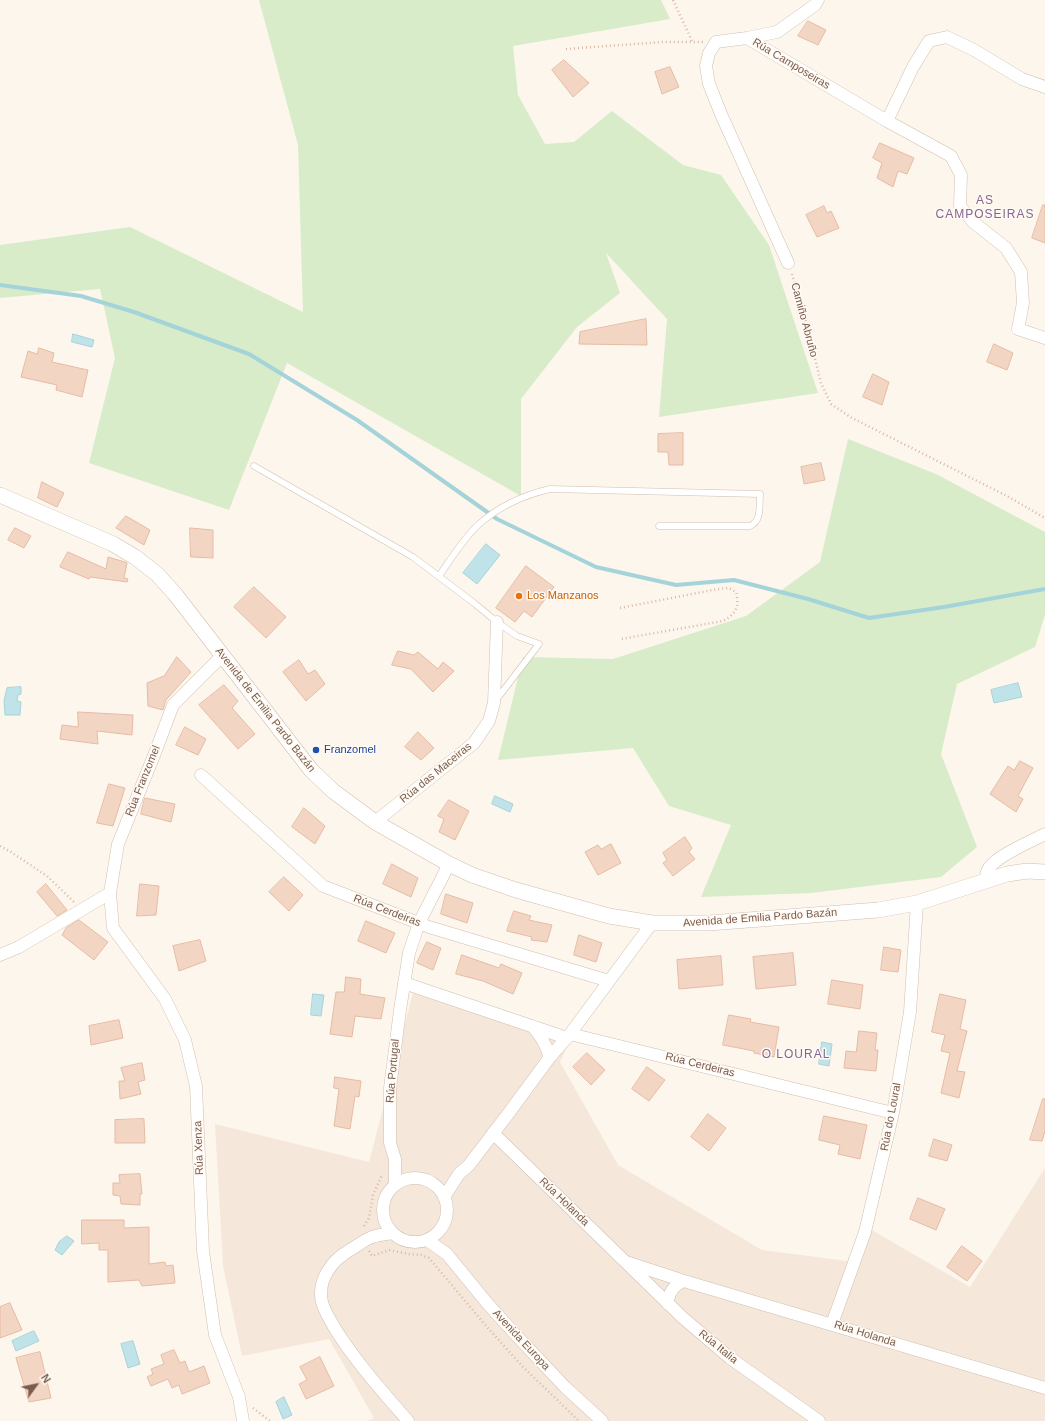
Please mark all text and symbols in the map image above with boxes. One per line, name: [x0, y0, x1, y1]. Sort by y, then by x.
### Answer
street label: Rúa Camposeiras: [750, 36, 832, 92]
district label: AS CAMPOSEIRAS: [935, 194, 1035, 222]
street label: Camiño Abruño: [788, 281, 820, 359]
place label: Los Manzanos: [527, 589, 599, 603]
marker: Los Manzanos: [514, 591, 524, 601]
street label: Avenida de Emilia Pardo Bazán: [212, 645, 318, 775]
street label: Rúa das Maceiras: [397, 740, 475, 806]
place label: Franzomel: [324, 743, 376, 757]
street label: Rúa Franzomel: [123, 744, 163, 818]
marker: Franzomel: [311, 745, 321, 755]
street label: Rúa Cerdeiras: [352, 892, 422, 930]
street label: Avenida de Emilia Pardo Bazán: [682, 906, 838, 930]
street label: Rúa Portugal: [384, 1038, 402, 1104]
district label: O LOURAL: [762, 1048, 830, 1062]
street label: Rúa Cerdeiras: [664, 1050, 736, 1080]
street label: Rúa do Loural: [878, 1082, 904, 1152]
street label: Rúa Xenza: [191, 1121, 207, 1175]
street label: Rúa Holanda: [536, 1175, 592, 1229]
street label: Avenida Europa: [490, 1307, 552, 1373]
street label: Rúa Holanda: [832, 1318, 898, 1350]
street label: Rúa Italia: [696, 1327, 740, 1367]
north arrow: [16, 1365, 56, 1405]
text: N: [39, 1372, 53, 1385]

